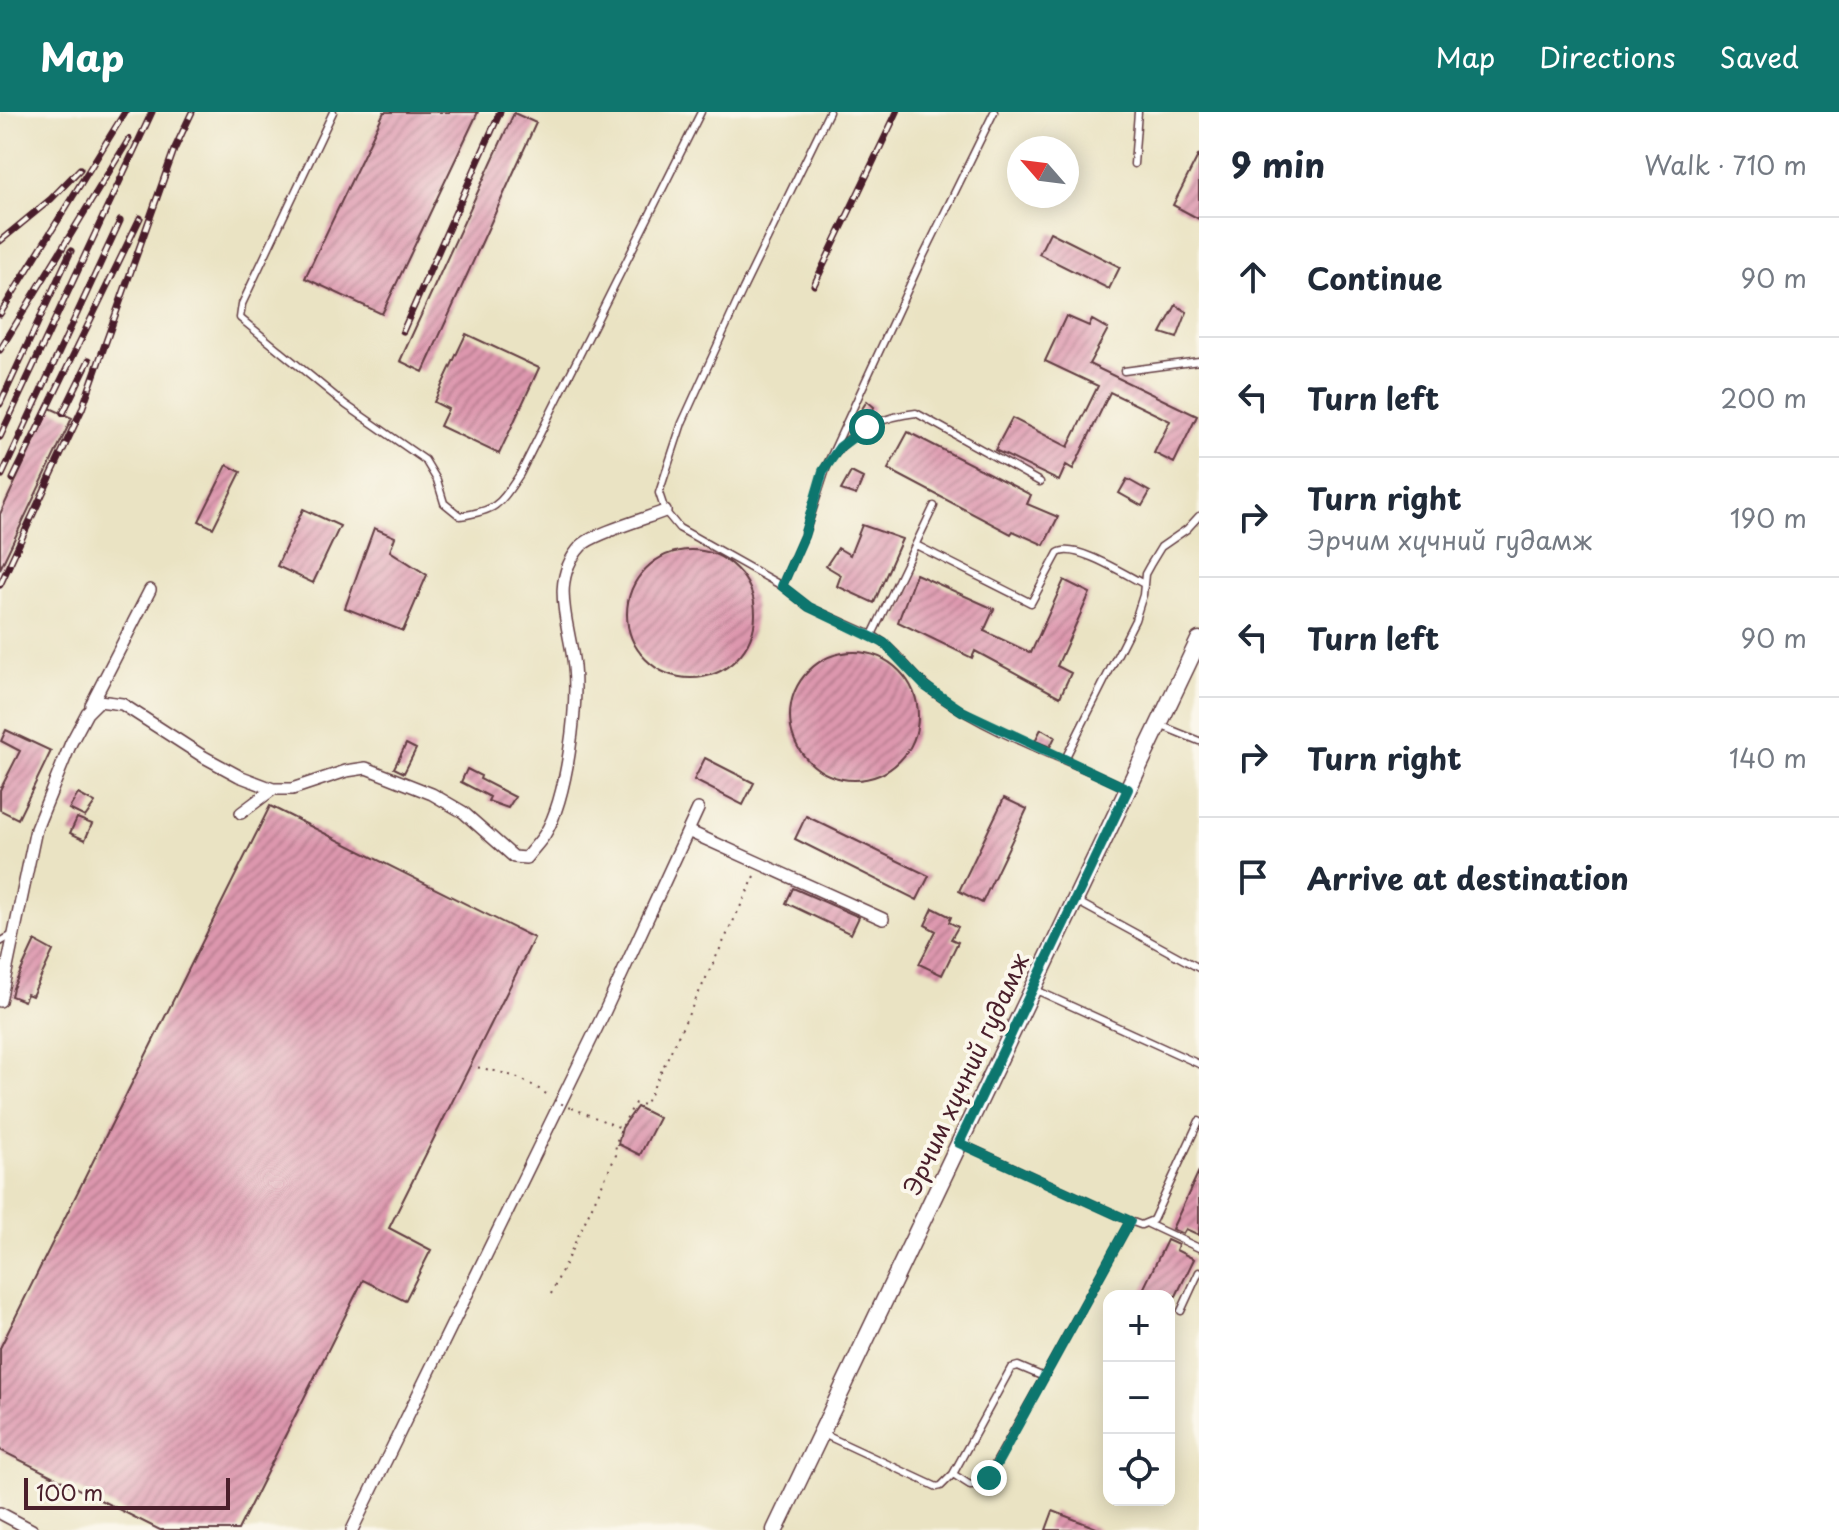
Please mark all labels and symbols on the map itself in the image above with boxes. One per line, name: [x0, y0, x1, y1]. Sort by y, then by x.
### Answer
north arrow: [1007, 136, 1079, 208]
route start: [849, 409, 885, 445]
street label: Эрчим хүчний гудамж: [893, 947, 1037, 1201]
route end: [971, 1460, 1007, 1496]
scale bar: [24, 1474, 230, 1510]

